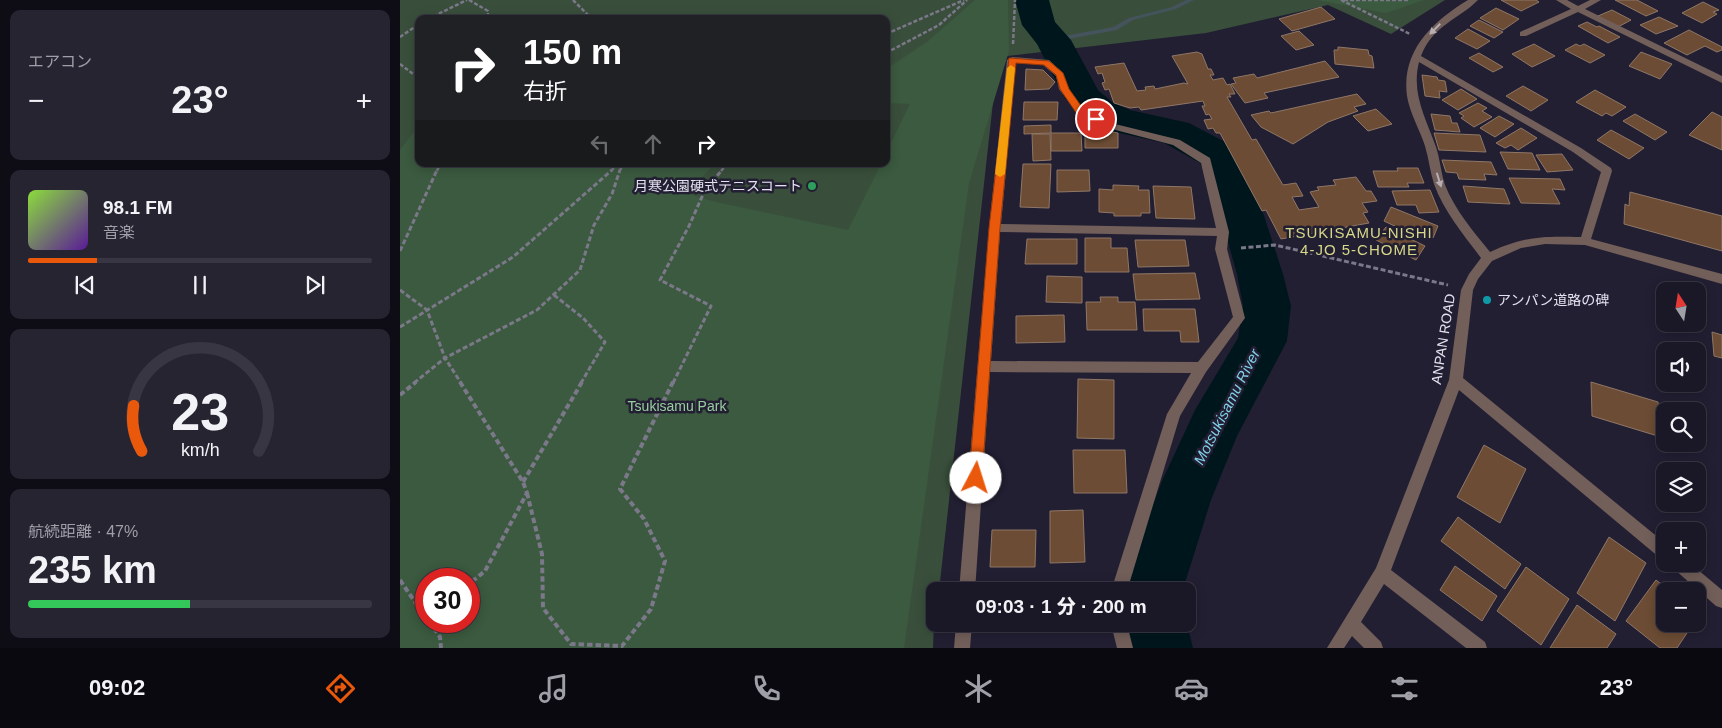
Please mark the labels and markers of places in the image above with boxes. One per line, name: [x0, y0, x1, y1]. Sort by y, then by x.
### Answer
pin: [1075, 98, 1117, 140]
place label: 月寒公園硬式テニスコート: [634, 178, 802, 194]
marker: 月寒公園硬式テニスコート: [806, 180, 818, 192]
place label: アンパン道路の碑: [1497, 292, 1609, 308]
marker: アンパン道路の碑: [1481, 294, 1493, 306]

